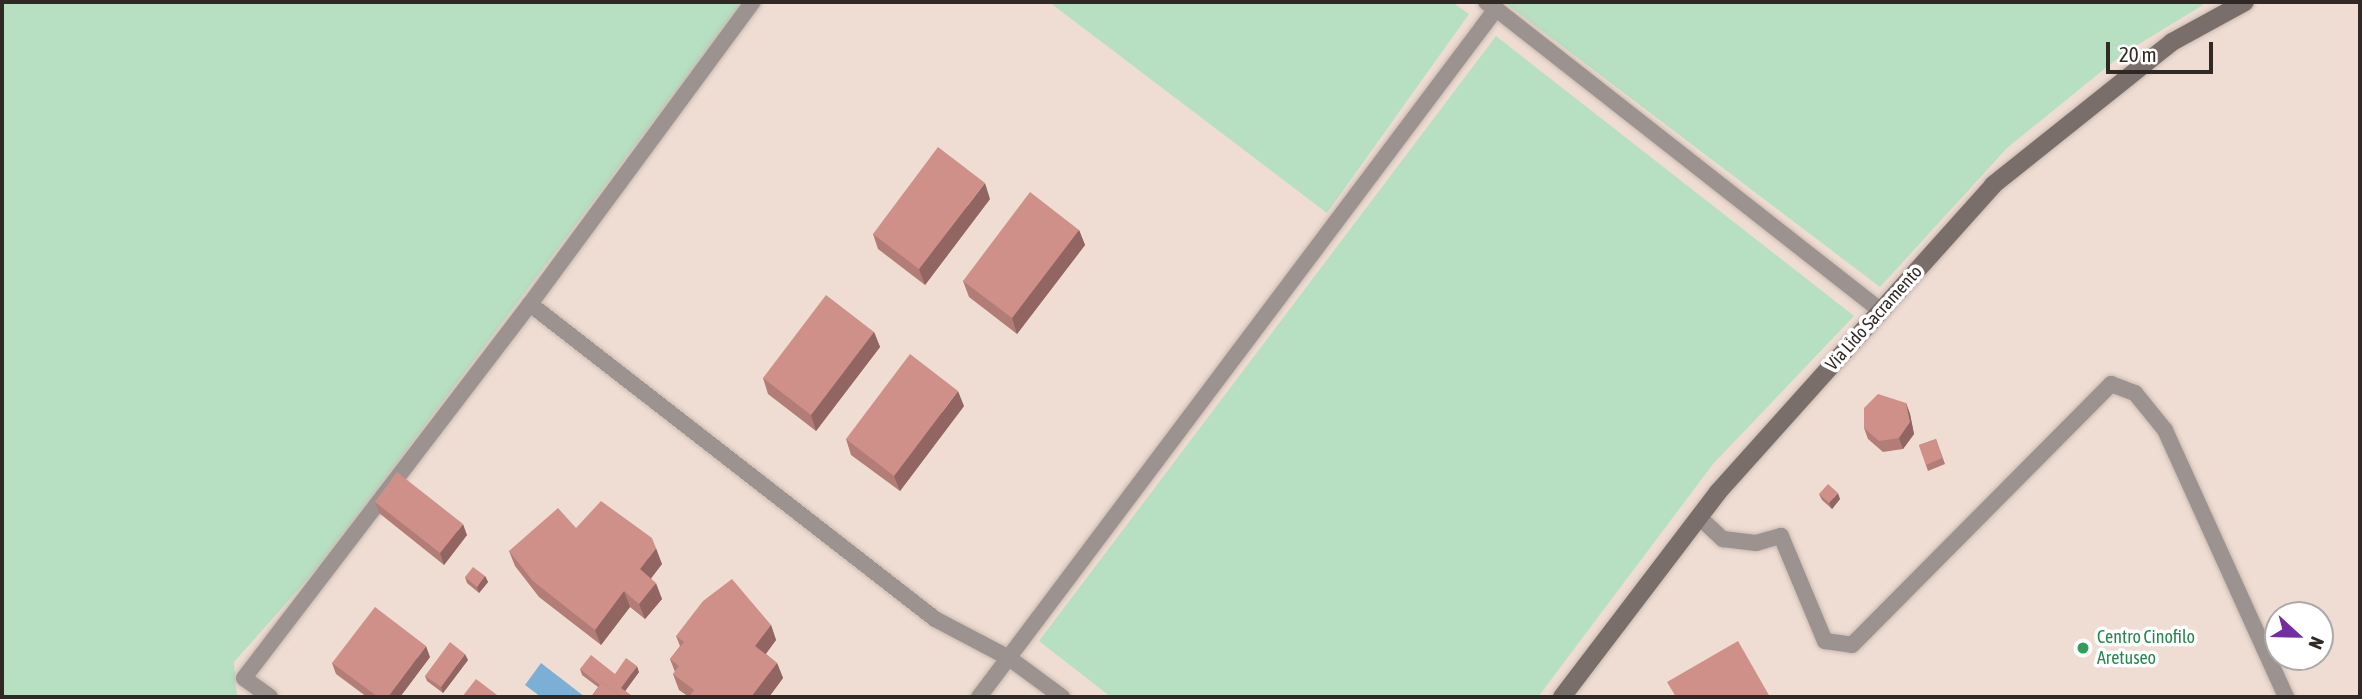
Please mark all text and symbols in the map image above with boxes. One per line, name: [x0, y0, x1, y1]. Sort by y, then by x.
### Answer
scale bar: [2110, 28, 2217, 72]
text: 20 m: [2119, 42, 2157, 66]
street label: Via Lido Sacramento: [1821, 261, 1927, 375]
north arrow: [2264, 601, 2334, 671]
place label: Centro Cinofilo Aretuseo: [2097, 627, 2195, 670]
text: N: [2304, 634, 2329, 652]
marker: Centro Cinofilo Aretuseo: [2075, 640, 2091, 656]

